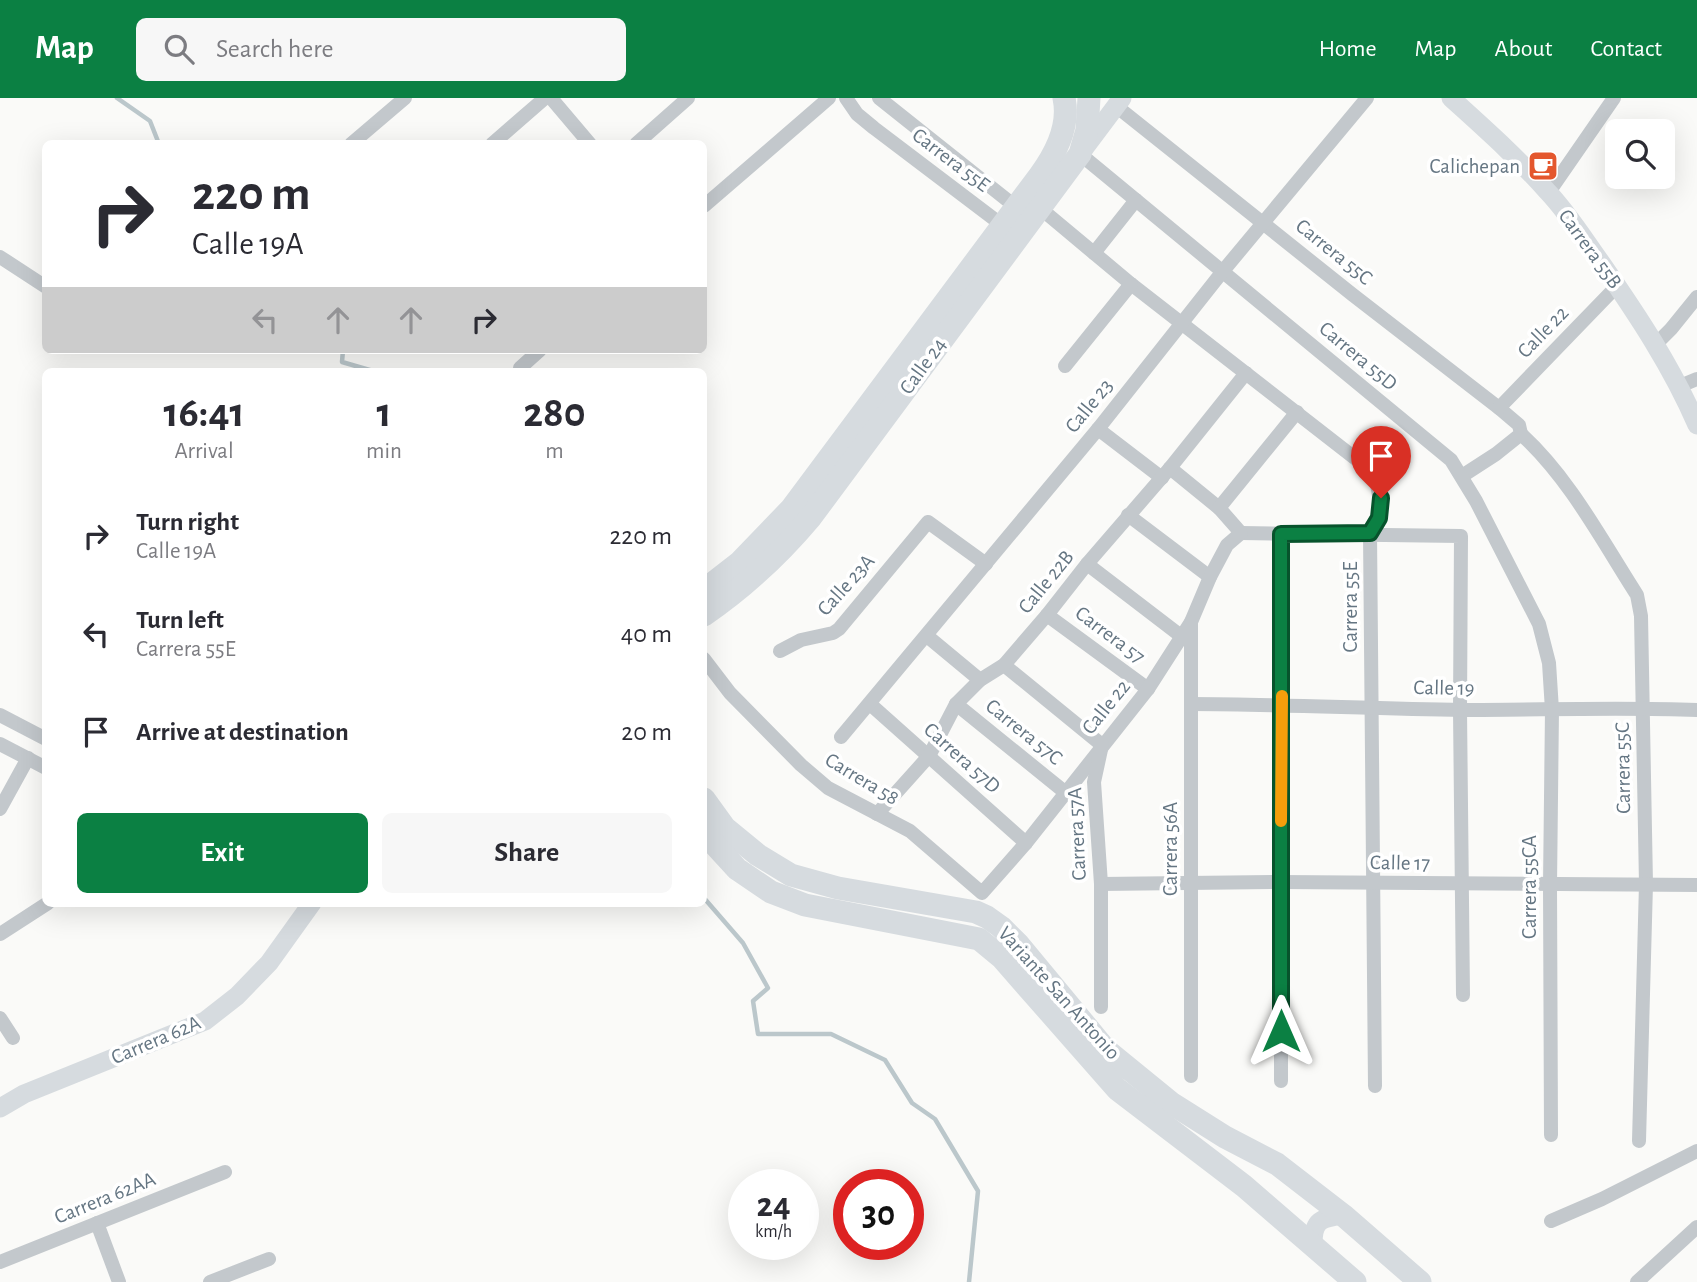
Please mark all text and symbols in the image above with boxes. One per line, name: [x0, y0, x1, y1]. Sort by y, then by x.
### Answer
search box: [136, 18, 626, 81]
icon: search: [160, 30, 198, 68]
text: Map: [35, 32, 94, 65]
text: Search here: [216, 36, 334, 62]
text: Home: [1319, 37, 1377, 61]
text: Map: [1415, 37, 1457, 61]
text: About: [1495, 37, 1552, 61]
text: Contact: [1590, 37, 1662, 61]
map controls: [1605, 119, 1675, 189]
button: search: [1605, 119, 1675, 189]
street label: Carrera 55E: [908, 124, 994, 196]
cafe icon: Calichepan: [1526, 149, 1560, 183]
place label: Calichepan: [1429, 156, 1520, 177]
icon: right: [77, 168, 168, 259]
text: 220 m: [192, 170, 311, 219]
street label: Carrera 55B: [1554, 206, 1626, 292]
street label: Carrera 55C: [1292, 215, 1376, 289]
text: Calle 19A: [192, 228, 304, 260]
icon: left: [246, 301, 284, 339]
icon: ahead: [319, 301, 357, 339]
icon: ahead: [392, 301, 430, 339]
icon: right: [465, 301, 503, 339]
street label: Calle 22: [1513, 302, 1573, 362]
street label: Carrera 55D: [1315, 318, 1401, 394]
street label: Calle 24: [896, 334, 950, 398]
street label: Calle 23: [1061, 375, 1117, 437]
text: 16:41: [163, 392, 245, 434]
text: 1: [376, 392, 392, 434]
text: 280: [523, 392, 586, 434]
pin: [1351, 426, 1411, 498]
icon: arrive: [1362, 437, 1400, 475]
text: Arrival: [174, 440, 234, 463]
text: min: [366, 440, 402, 463]
text: m: [545, 440, 564, 463]
text: Turn right: [136, 509, 239, 535]
icon: right: [77, 517, 115, 555]
text: 220 m: [610, 523, 672, 549]
text: Calle 19A: [136, 540, 216, 563]
street label: Calle 22B: [1014, 546, 1078, 618]
street label: Calle 23A: [813, 550, 879, 620]
street label: Carrera 55E: [1340, 561, 1361, 653]
street label: Carrera 57: [1071, 602, 1149, 668]
text: Turn left: [136, 607, 224, 633]
icon: left: [77, 615, 115, 653]
text: 40 m: [621, 621, 672, 647]
text: Carrera 55E: [136, 638, 236, 661]
street label: Calle 22: [1078, 676, 1134, 738]
street label: Calle 19: [1413, 677, 1475, 699]
street label: Carrera 57C: [982, 695, 1066, 769]
icon: arrive: [77, 713, 115, 751]
text: Arrive at destination: [136, 719, 349, 745]
text: 20 m: [621, 719, 672, 745]
street label: Carrera 57D: [920, 719, 1004, 797]
street label: Carrera 55C: [1612, 722, 1634, 814]
street label: Carrera 58: [821, 749, 903, 809]
street label: Carrera 57A: [1064, 787, 1090, 881]
street label: Carrera 56A: [1160, 802, 1181, 896]
button: Exit: [77, 813, 368, 893]
button: Share: [382, 813, 672, 893]
street label: Carrera 55CA: [1519, 835, 1540, 939]
street label: Calle 17: [1370, 852, 1430, 874]
street label: Variante San Antonio: [994, 923, 1124, 1063]
position arrow: [1244, 994, 1318, 1068]
street label: Carrera 62A: [108, 1012, 204, 1068]
street label: Carrera 62AA: [51, 1168, 159, 1228]
speed limit sign: 30: [833, 1169, 924, 1260]
text: 24: [756, 1188, 791, 1223]
text: km/h: [755, 1223, 792, 1241]

